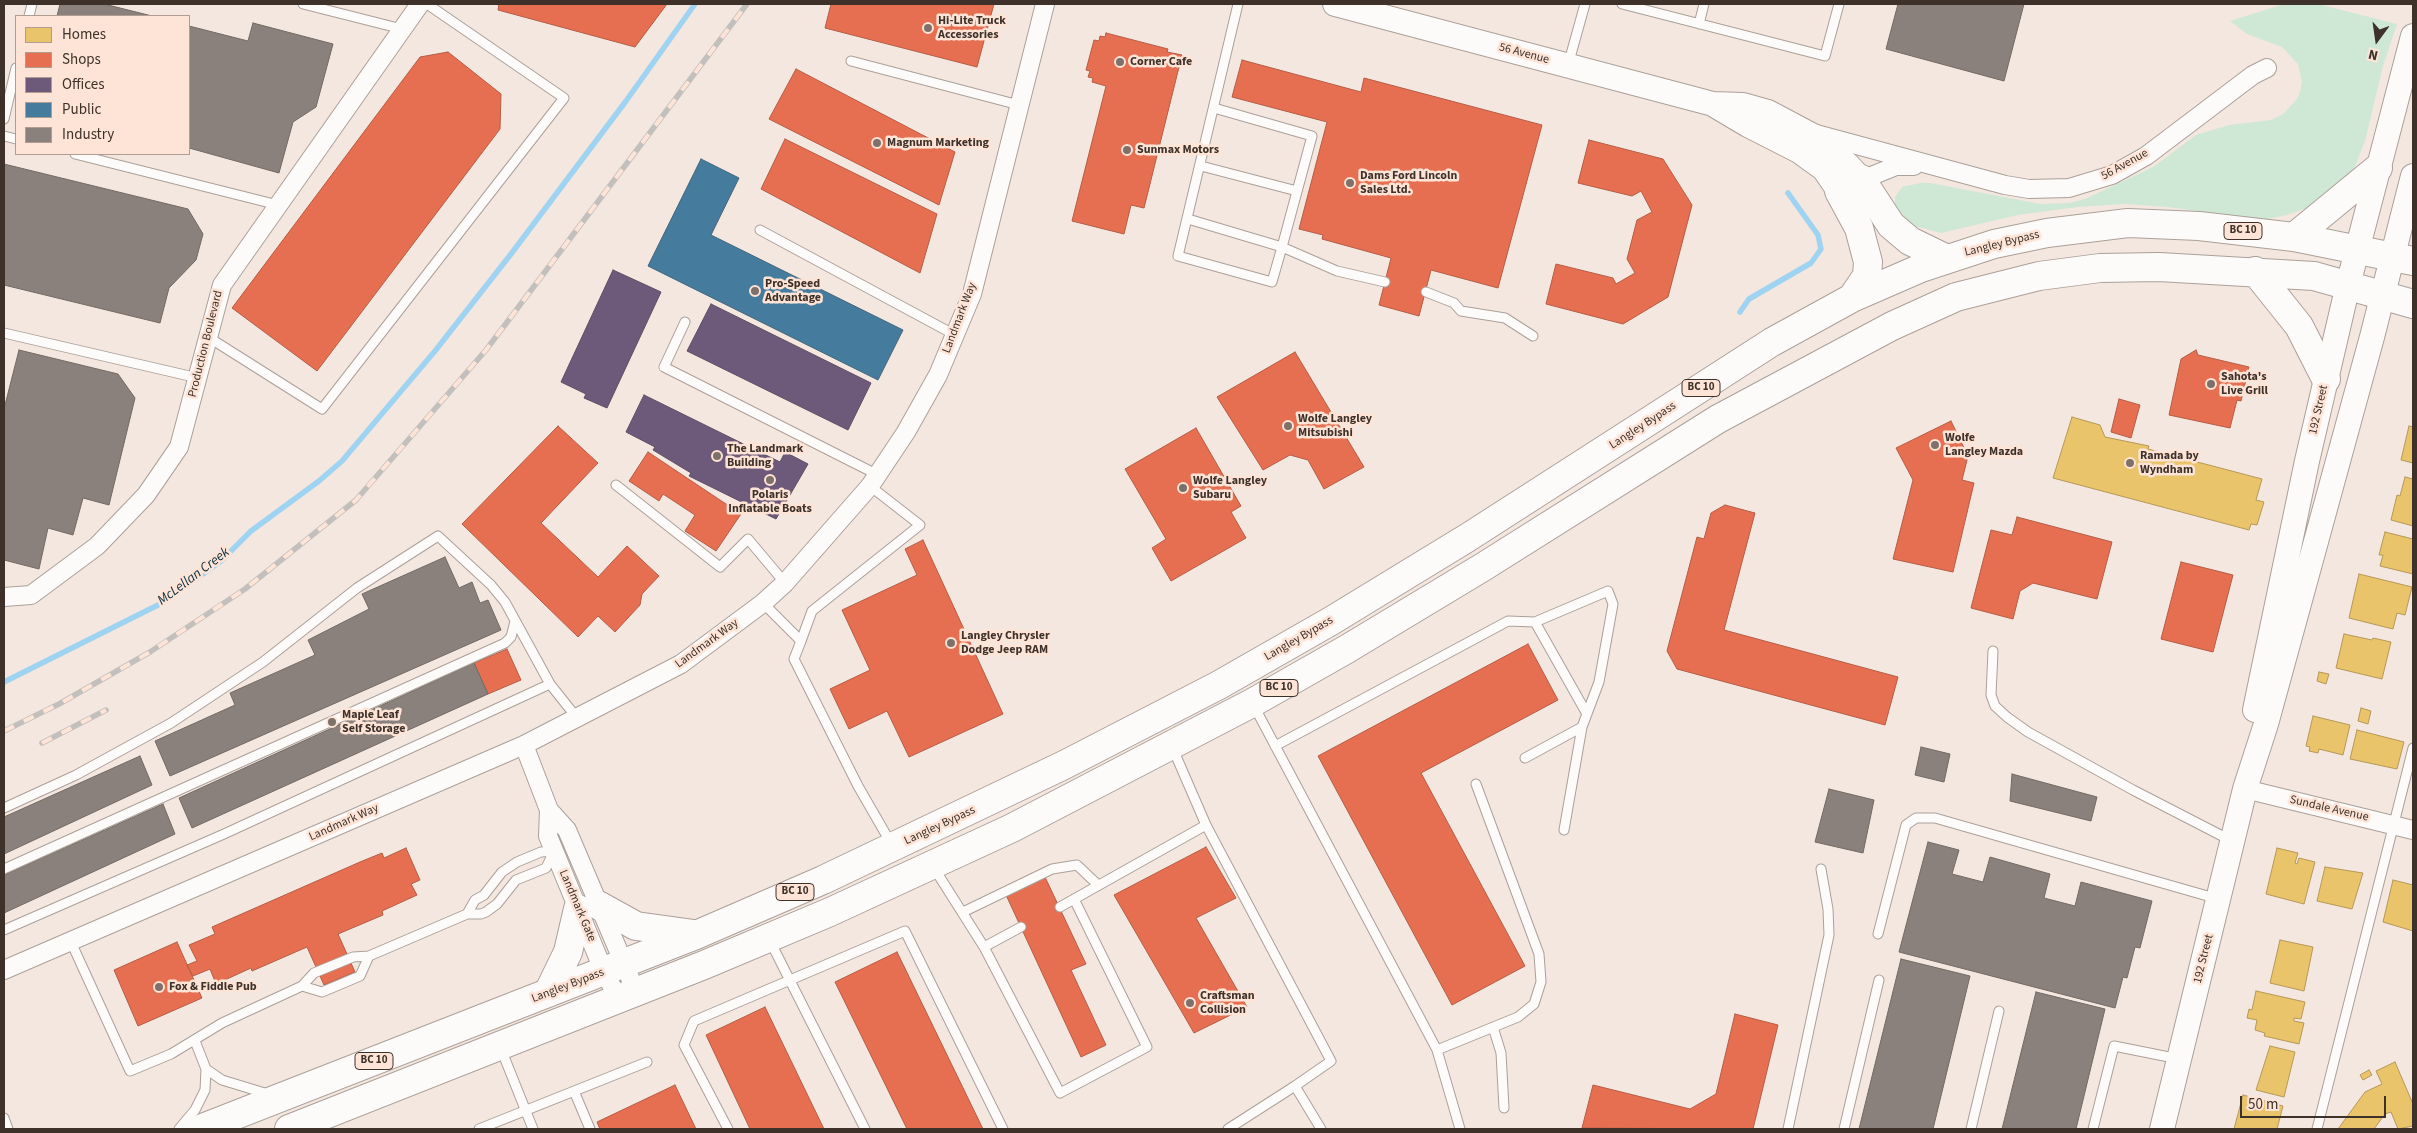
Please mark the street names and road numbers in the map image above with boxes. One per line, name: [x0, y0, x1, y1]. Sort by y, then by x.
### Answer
street label: 56 Avenue: [1497, 40, 1551, 68]
street label: 56 Avenue: [2099, 146, 2151, 184]
road number: BC 10: [2224, 222, 2262, 240]
street label: Langley Bypass: [1963, 228, 2041, 260]
street label: Landmark Way: [940, 281, 980, 355]
street label: Production Boulevard: [186, 289, 226, 399]
road number: BC 10: [1682, 379, 1720, 396]
street label: 192 Street: [2306, 384, 2332, 436]
street label: Langley Bypass: [1607, 399, 1679, 453]
street label: Langley Bypass: [1262, 614, 1336, 664]
street label: Landmark Way: [673, 616, 741, 672]
road number: BC 10: [1260, 680, 1298, 696]
street label: Sundale Avenue: [2288, 793, 2370, 825]
street label: Landmark Way: [307, 801, 381, 845]
street label: Langley Bypass: [902, 803, 978, 849]
street label: Landmark Gate: [555, 868, 599, 944]
road number: BC 10: [776, 884, 814, 900]
street label: 192 Street: [2191, 933, 2217, 985]
street label: Langley Bypass: [530, 966, 606, 1006]
road number: BC 10: [355, 1052, 393, 1070]

